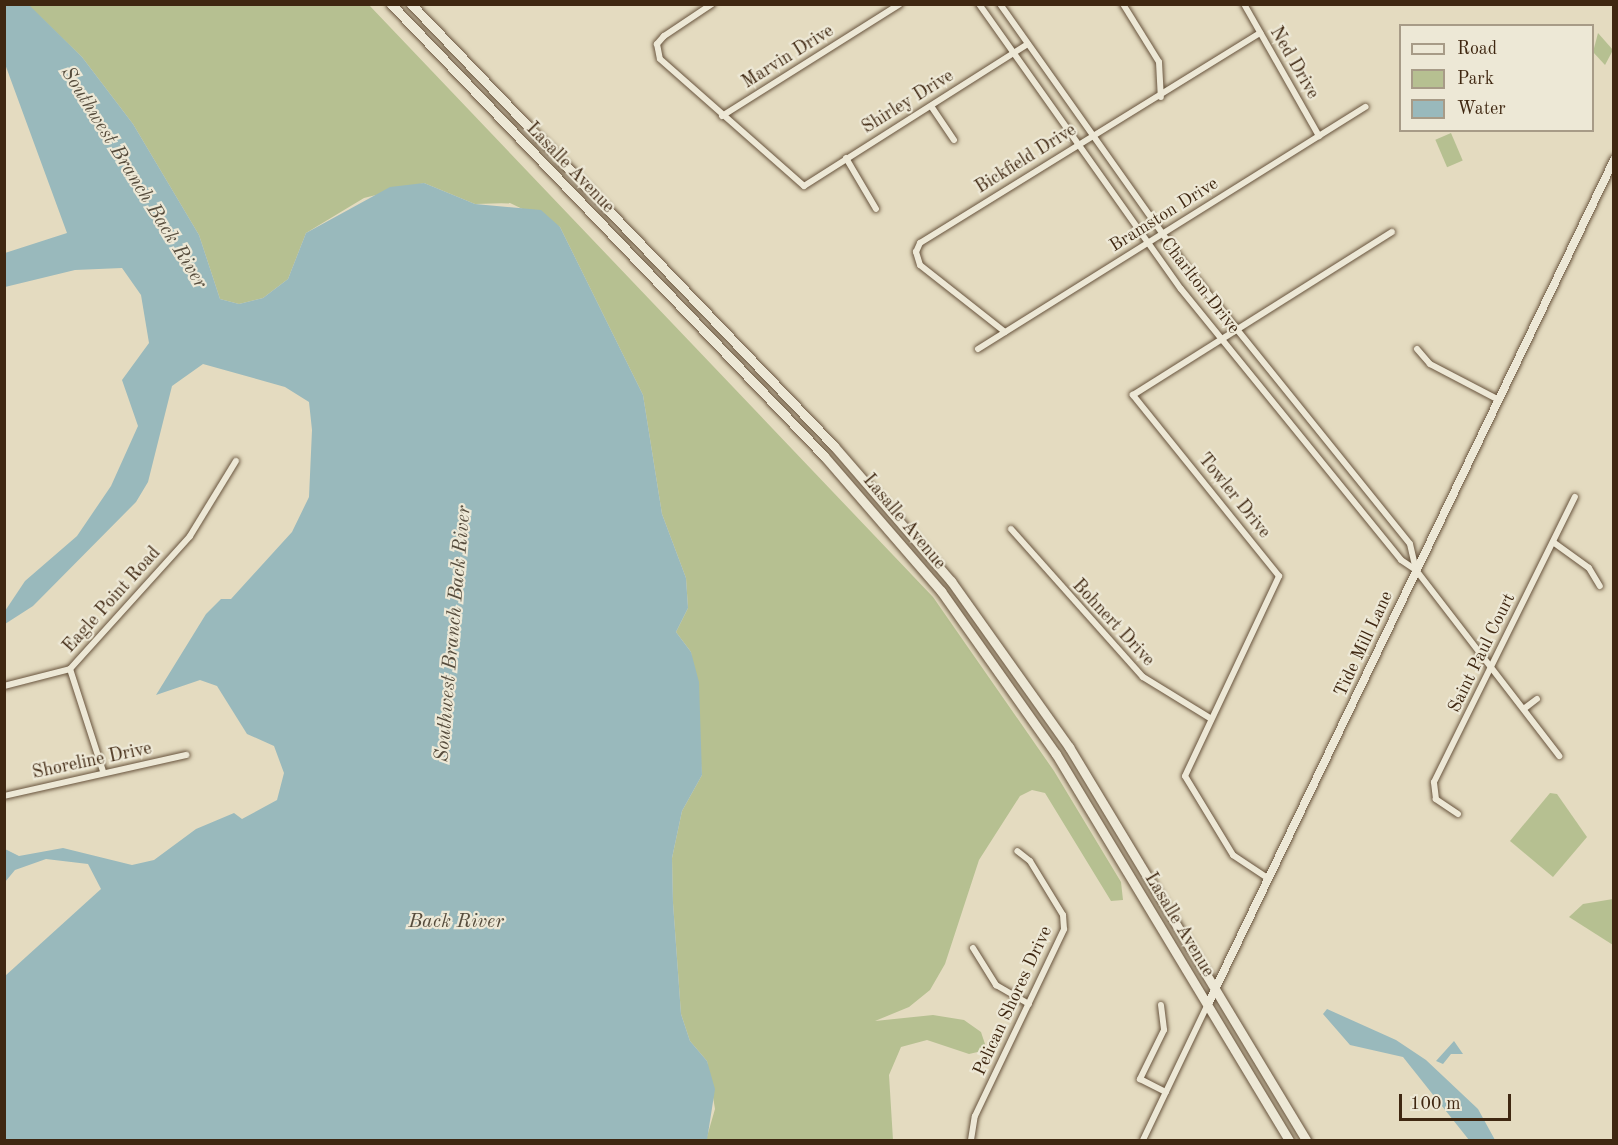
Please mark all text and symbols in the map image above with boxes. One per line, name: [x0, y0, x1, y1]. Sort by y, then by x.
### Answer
street label: Marvin Drive: [738, 20, 838, 94]
street label: Ned Drive: [1265, 23, 1323, 103]
legend: [1399, 24, 1594, 132]
text: Road: [1457, 40, 1497, 58]
water label: Southwest Branch Back River: [55, 63, 211, 293]
street label: Shirley Drive: [858, 65, 958, 139]
text: Park: [1457, 70, 1494, 88]
text: Water: [1457, 100, 1506, 118]
street label: Lasalle Avenue: [521, 118, 619, 218]
street label: Bickfield Drive: [972, 119, 1080, 199]
street label: Bramston Drive: [1106, 173, 1222, 257]
street label: Charlton Drive: [1156, 234, 1244, 338]
street label: Towler Drive: [1193, 449, 1275, 543]
street label: Lasalle Avenue: [858, 470, 950, 574]
water label: Southwest Branch Back River: [431, 505, 477, 763]
street label: Eagle Point Road: [59, 542, 165, 658]
street label: Bohnert Drive: [1067, 575, 1159, 671]
street label: Tide Mill Lane: [1330, 588, 1398, 700]
street label: Saint Paul Court: [1444, 590, 1520, 716]
street label: Shoreline Drive: [30, 738, 154, 784]
street label: Lasalle Avenue: [1139, 869, 1219, 981]
water label: Back River: [408, 910, 504, 934]
street label: Pelican Shores Drive: [969, 923, 1057, 1079]
scale bar: [1402, 1082, 1514, 1120]
text: 100 m: [1410, 1095, 1461, 1113]

